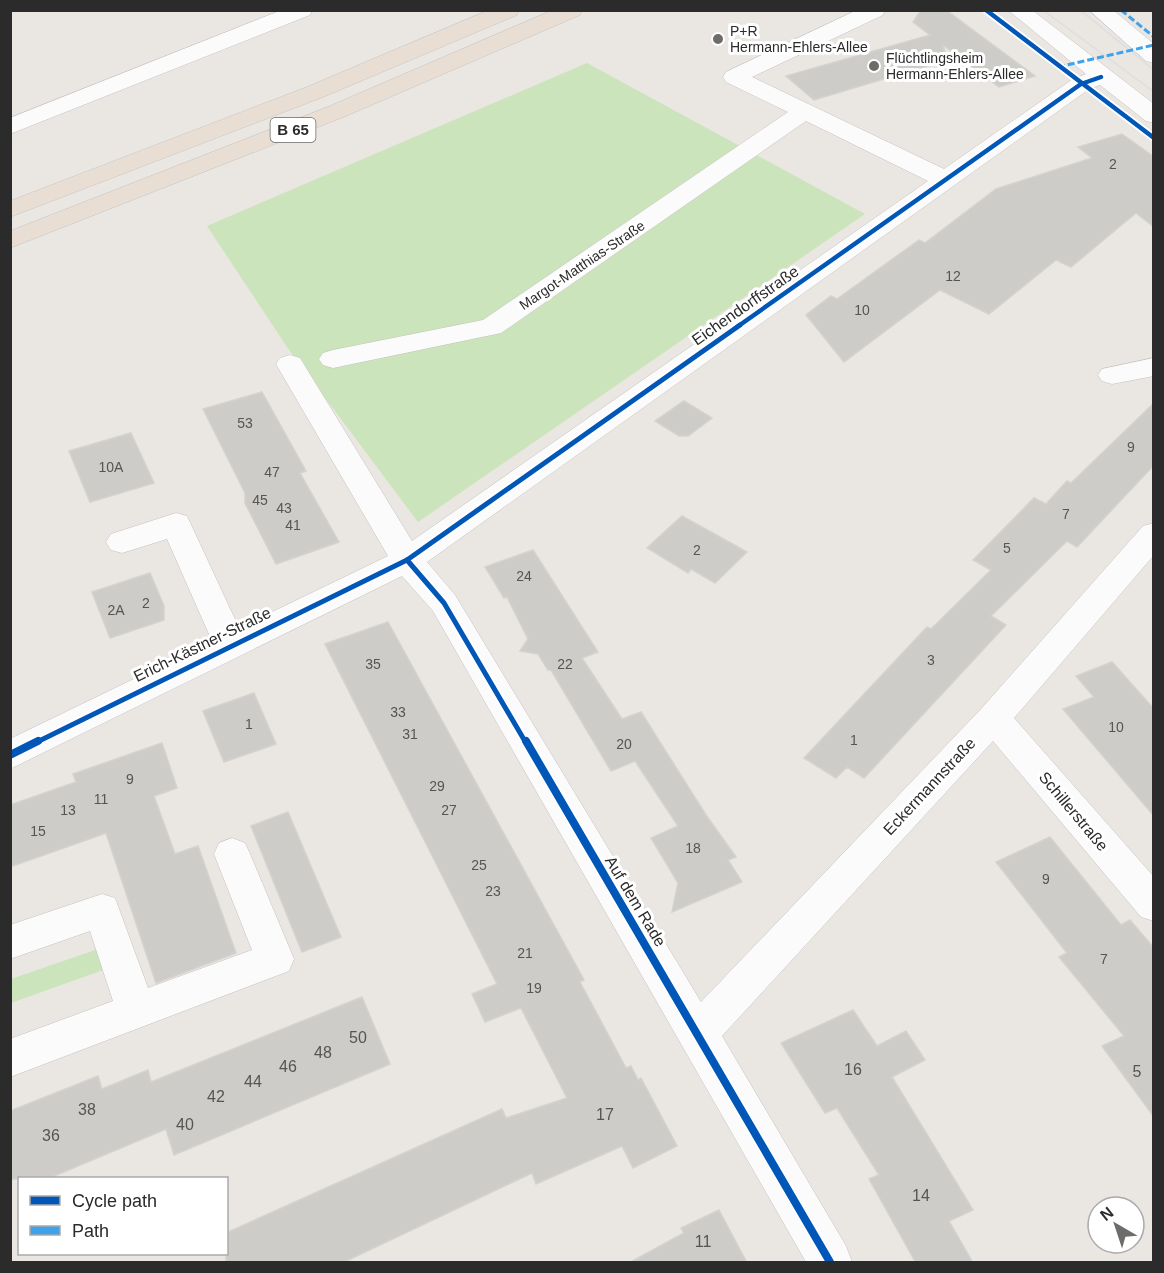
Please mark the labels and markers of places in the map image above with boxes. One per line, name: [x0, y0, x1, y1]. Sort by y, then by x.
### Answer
place label: P+R Hermann-Ehlers-Allee: [730, 23, 868, 55]
marker: P+R Hermann-Ehlers-Allee: [711, 32, 725, 46]
place label: Flüchtlingsheim Hermann-Ehlers-Allee: [886, 50, 1024, 82]
marker: Flüchtlingsheim Hermann-Ehlers-Allee: [867, 59, 881, 73]

